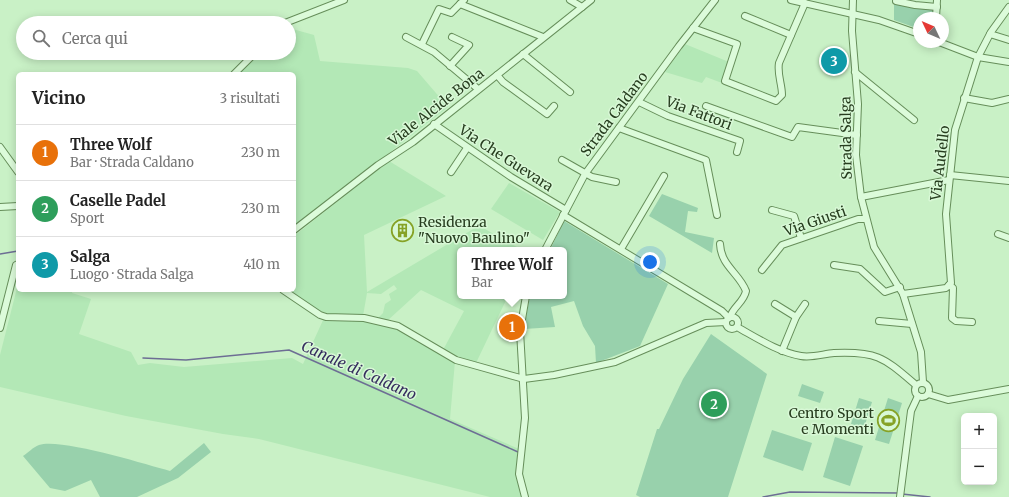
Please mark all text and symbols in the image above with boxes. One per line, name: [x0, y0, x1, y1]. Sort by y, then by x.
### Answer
north arrow: [913, 12, 949, 48]
search box: [16, 16, 296, 60]
icon: search: [30, 27, 52, 49]
text: Cerca qui: [62, 29, 128, 48]
pin: 3: [821, 46, 847, 76]
street label: Viale Alcide Bona: [384, 64, 488, 150]
street label: Strada Caldano: [576, 68, 652, 160]
text: Vicino: [32, 87, 85, 109]
text: 3 risultati: [220, 90, 280, 107]
street label: Via Fattori: [662, 92, 735, 134]
street label: Strada Salga: [836, 96, 856, 180]
street label: Via Che Guevara: [455, 120, 557, 195]
street label: Via Audello: [926, 124, 954, 203]
text: Three Wolf: [70, 135, 152, 154]
text: 1: [42, 144, 48, 161]
text: 230 m: [241, 144, 280, 161]
text: Bar · Strada Caldano: [70, 154, 194, 171]
text: Caselle Padel: [70, 191, 166, 210]
text: 2: [41, 200, 49, 217]
text: 230 m: [241, 200, 280, 217]
street label: Via Giusti: [781, 202, 849, 240]
text: Sport: [70, 210, 104, 227]
place label: Residenza "Nuovo Baulino": [418, 213, 530, 247]
building icon: Residenza "Nuovo Baulino": [389, 217, 415, 243]
text: Salga: [70, 247, 110, 266]
popup: [457, 247, 567, 299]
your location: [640, 252, 660, 272]
text: Three Wolf: [471, 255, 553, 274]
text: 3: [41, 256, 49, 273]
text: 410 m: [243, 256, 280, 273]
text: Luogo · Strada Salga: [70, 266, 194, 283]
text: Bar: [471, 274, 493, 291]
pin: 1: [499, 312, 525, 342]
water label: Canale di Caldano: [298, 336, 420, 404]
pin: 2: [701, 389, 727, 419]
place label: Centro Sport e Momenti: [789, 404, 875, 438]
sports icon: Centro Sport e Momenti: [876, 408, 902, 434]
map controls: [961, 413, 997, 485]
button: +: [961, 413, 997, 449]
button: −: [961, 449, 997, 485]

